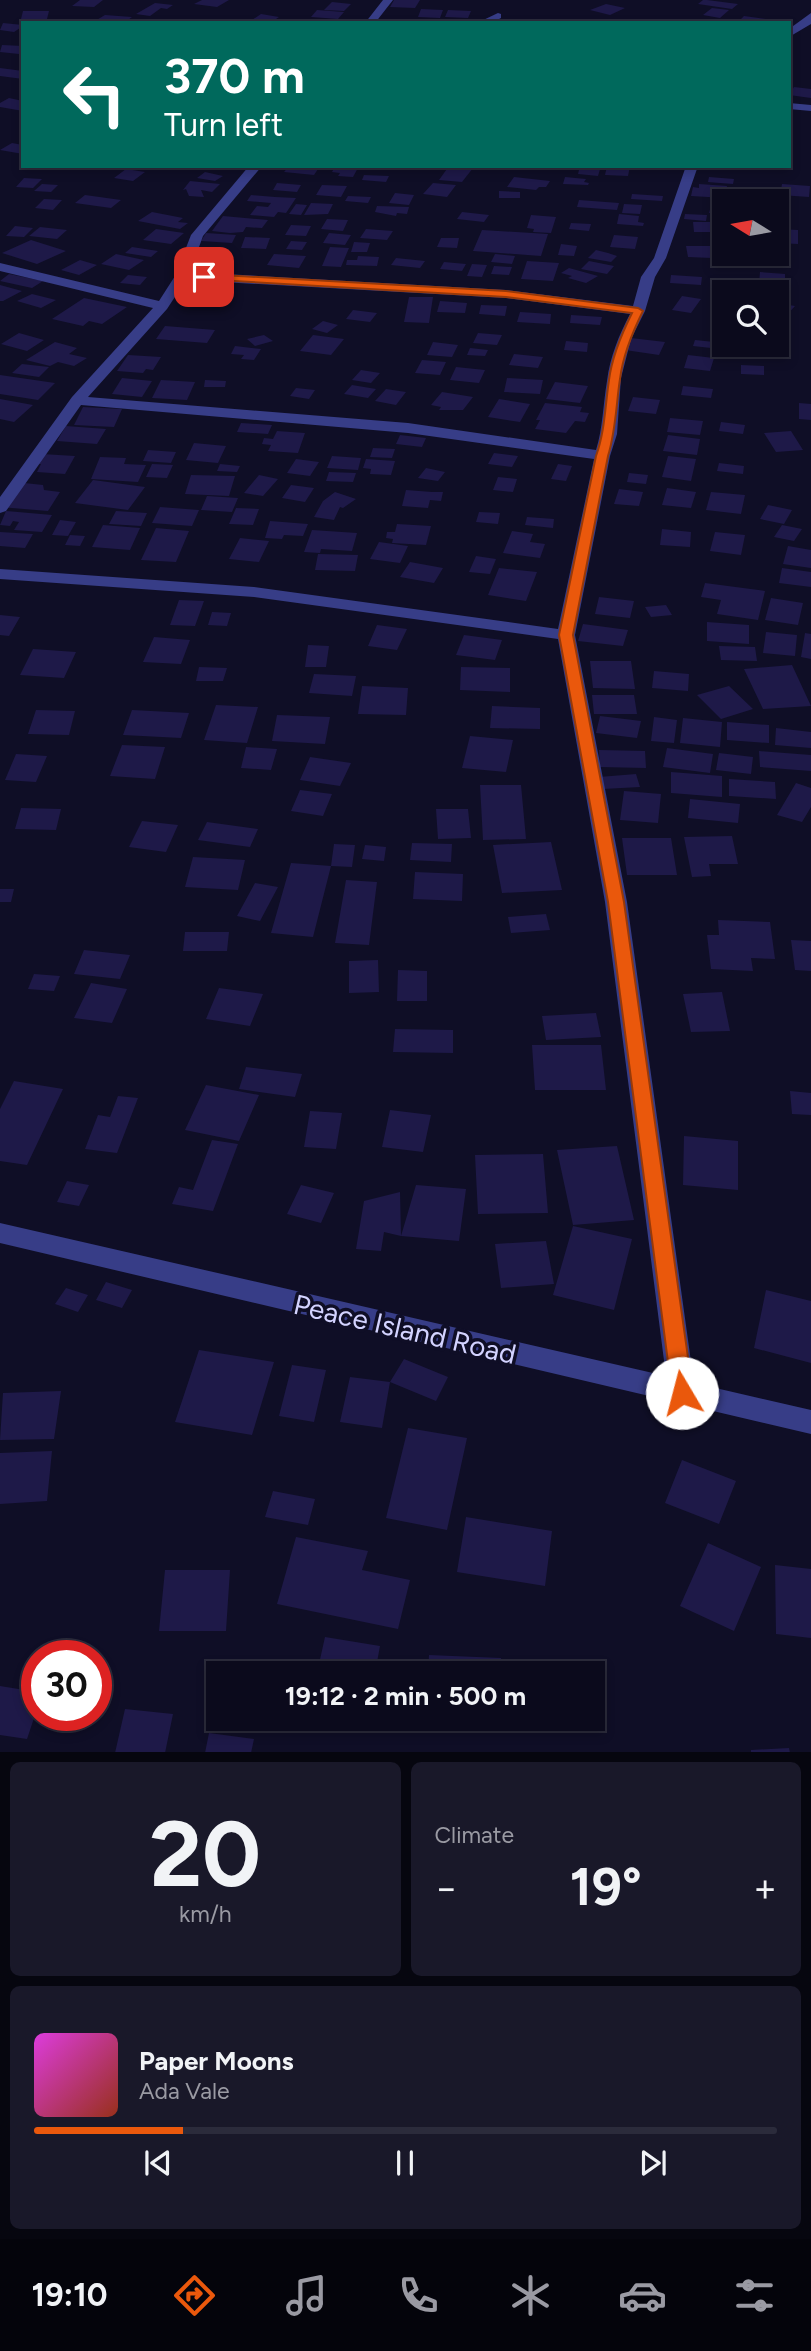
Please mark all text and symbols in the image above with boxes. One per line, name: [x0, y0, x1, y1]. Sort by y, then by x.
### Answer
text: 370 m: [164, 46, 305, 105]
icon: left: [49, 49, 140, 140]
text: Turn left: [164, 106, 283, 144]
north arrow: [712, 189, 789, 266]
map controls: [712, 189, 789, 357]
pin: [174, 247, 234, 307]
icon: arrive: [185, 258, 223, 296]
button: search: [712, 280, 789, 357]
street label: Peace Island Road: [290, 1287, 520, 1371]
position arrow: [645, 1356, 719, 1430]
speed limit sign: 30: [21, 1640, 112, 1731]
text: 19:12 · 2 min · 500 m: [285, 1680, 526, 1712]
text: 20: [149, 1800, 261, 1909]
text: Climate: [435, 1821, 514, 1849]
text: 19°: [570, 1856, 642, 1918]
text: −: [435, 1865, 458, 1911]
text: +: [753, 1865, 777, 1911]
text: km/h: [179, 1900, 232, 1928]
text: Paper Moons: [139, 2045, 294, 2077]
text: Ada Vale: [139, 2077, 230, 2105]
icon: previous: [139, 2144, 177, 2182]
icon: pause: [386, 2144, 424, 2182]
icon: next: [634, 2144, 672, 2182]
icon: directions: [170, 2271, 219, 2320]
icon: music: [282, 2271, 331, 2320]
icon: phone: [394, 2271, 443, 2320]
icon: climate: [506, 2271, 555, 2320]
icon: car: [618, 2271, 667, 2320]
icon: filters: [730, 2271, 779, 2320]
text: 19:10: [32, 2276, 107, 2314]

